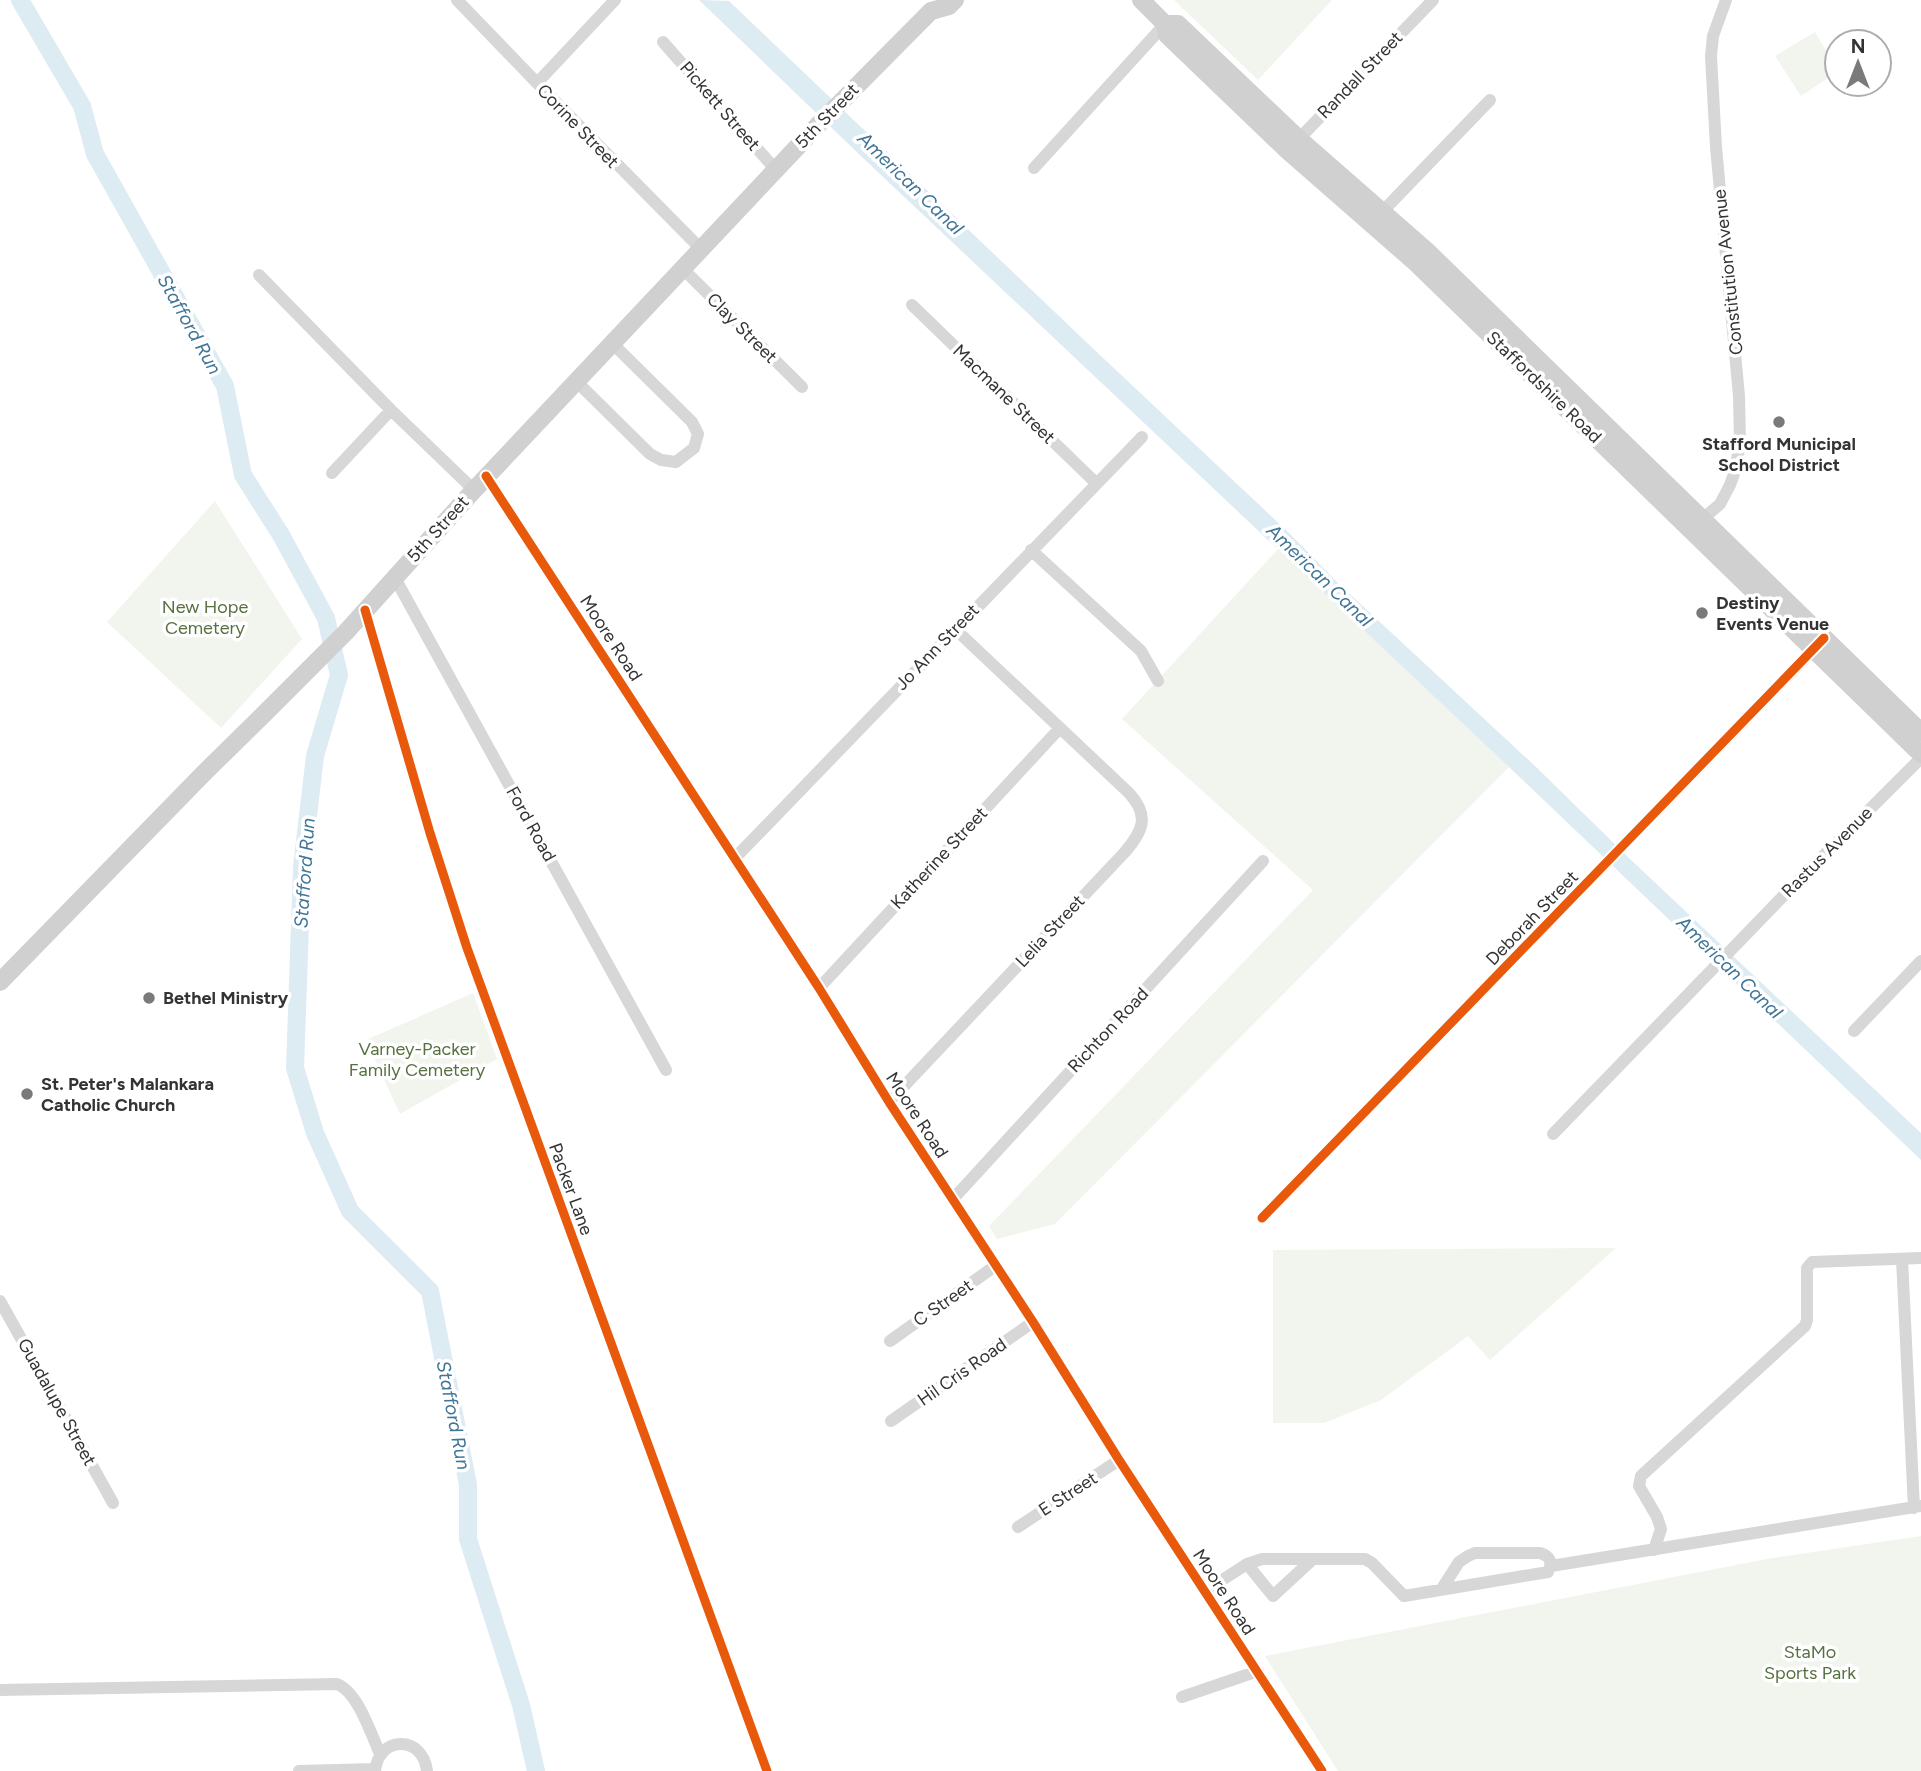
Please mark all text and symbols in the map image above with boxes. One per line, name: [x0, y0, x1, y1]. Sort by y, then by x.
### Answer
street label: Randall Street: [1313, 27, 1407, 123]
north arrow: [1823, 28, 1893, 98]
text: N: [1851, 35, 1865, 58]
street label: Pickett Street: [675, 57, 765, 155]
street label: Corine Street: [532, 79, 624, 173]
street label: 5th Street: [791, 79, 864, 153]
water label: American Canal: [852, 126, 969, 240]
street label: Constitution Avenue: [1708, 188, 1748, 356]
water label: Stafford Run: [153, 270, 227, 378]
street label: Clay Street: [702, 288, 782, 368]
street label: Staffordshire Road: [1482, 326, 1606, 448]
street label: Macmane Street: [948, 340, 1060, 448]
marker: Stafford Municipal School District: [1771, 414, 1787, 430]
place label: Stafford Municipal School District: [1702, 433, 1856, 476]
street label: 5th Street: [402, 491, 474, 567]
water label: American Canal: [1261, 518, 1378, 632]
street label: Moore Road: [575, 591, 647, 685]
place label: Destiny Events Venue: [1716, 592, 1829, 635]
park label: New Hope Cemetery: [162, 596, 248, 639]
street label: Jo Ann Street: [890, 599, 984, 695]
marker: Destiny Events Venue: [1694, 605, 1710, 621]
street label: Ford Road: [501, 783, 561, 865]
street label: Katherine Street: [886, 802, 992, 914]
street label: Rastus Avenue: [1777, 802, 1877, 902]
water label: Stafford Run: [289, 817, 320, 929]
street label: Deborah Street: [1481, 866, 1583, 970]
street label: Lelia Street: [1011, 890, 1089, 972]
water label: American Canal: [1671, 910, 1788, 1024]
street label: Richton Road: [1063, 983, 1153, 1077]
place label: Bethel Ministry: [163, 987, 289, 1009]
marker: Bethel Ministry: [141, 990, 157, 1006]
park label: Varney-Packer Family Cemetery: [349, 1038, 486, 1081]
street label: Moore Road: [881, 1068, 953, 1162]
place label: St. Peter's Malankara Catholic Church: [41, 1073, 214, 1116]
marker: St. Peter's Malankara Catholic Church: [19, 1086, 35, 1102]
street label: Packer Lane: [544, 1140, 598, 1238]
street label: C Street: [909, 1274, 977, 1331]
street label: Hil Cris Road: [913, 1333, 1011, 1411]
street label: Guadalupe Street: [13, 1335, 101, 1470]
water label: Stafford Run: [432, 1359, 475, 1472]
street label: E Street: [1035, 1467, 1102, 1521]
street label: Moore Road: [1188, 1545, 1260, 1639]
park label: StaMo Sports Park: [1764, 1641, 1856, 1684]

